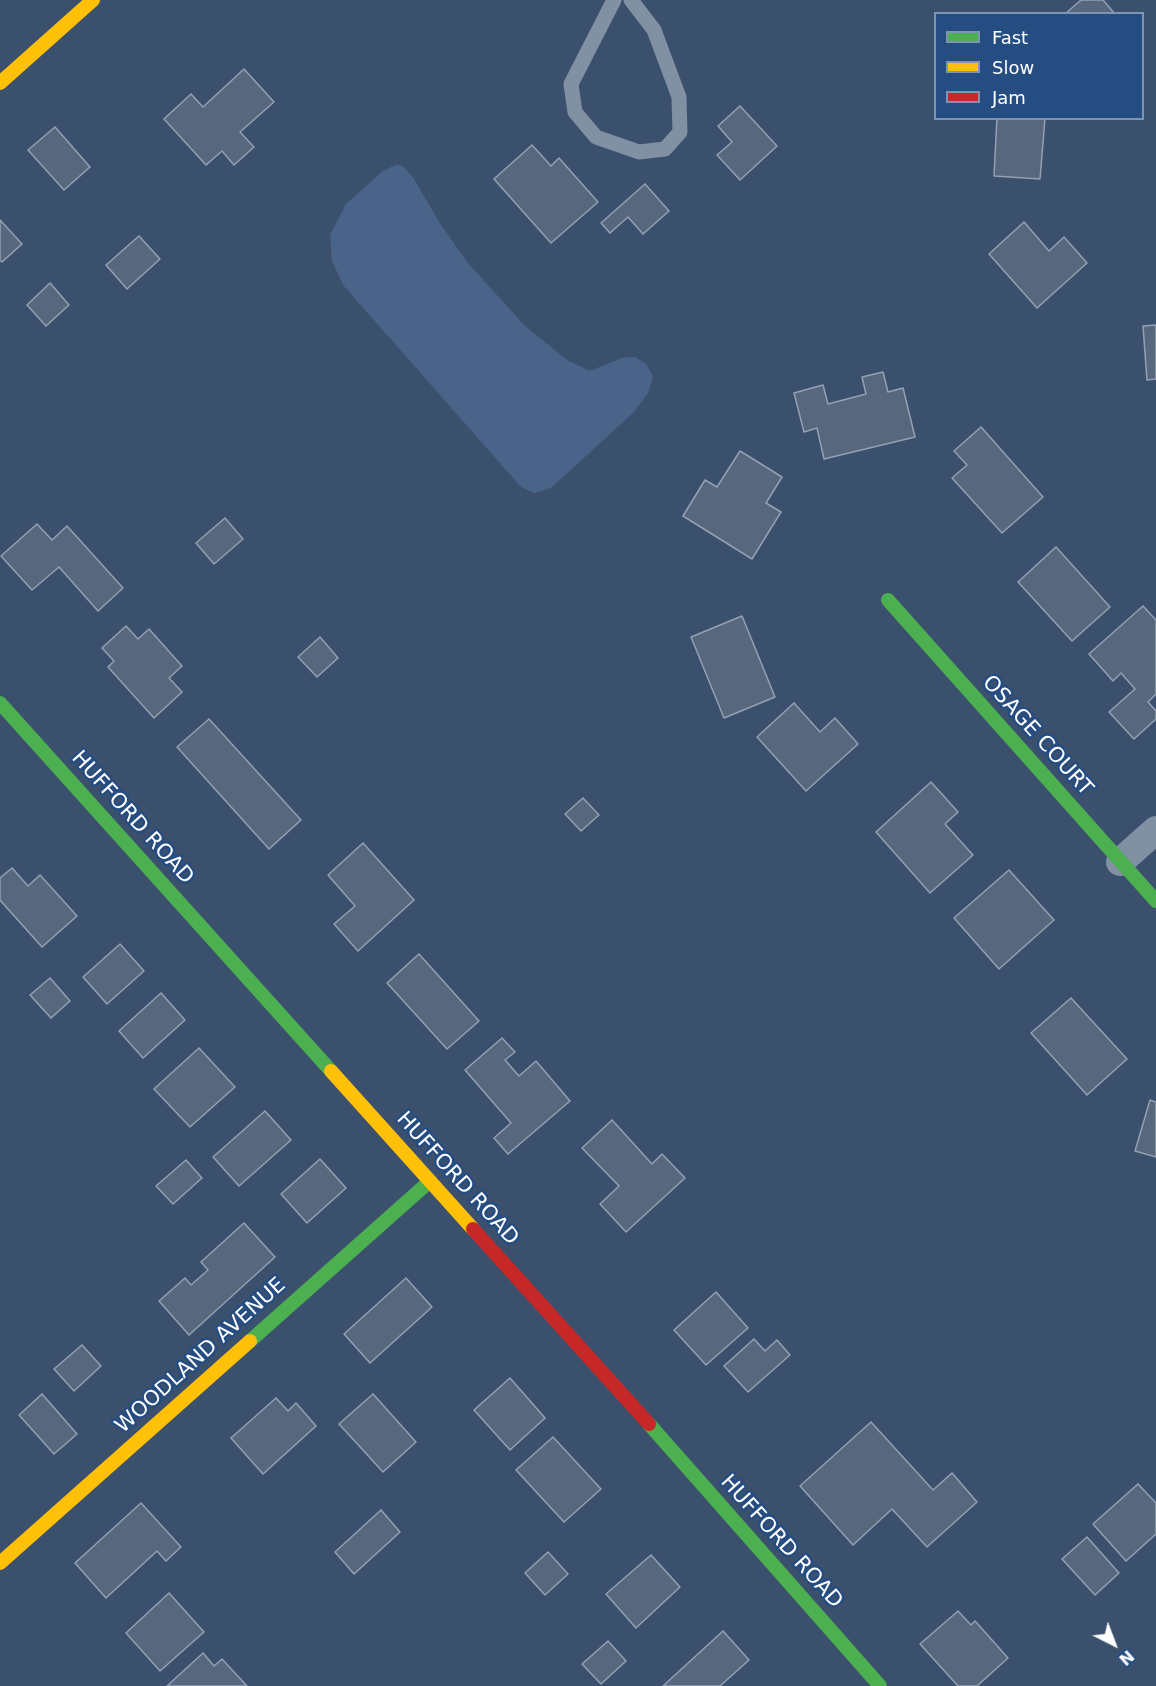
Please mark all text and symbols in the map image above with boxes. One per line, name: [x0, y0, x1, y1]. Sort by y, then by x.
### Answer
legend: [934, 12, 1144, 120]
text: Fast: [992, 27, 1028, 48]
text: Slow: [992, 57, 1034, 78]
text: Jam: [992, 87, 1026, 108]
street label: OSAGE COURT: [976, 671, 1098, 801]
street label: HUFFORD ROAD: [66, 746, 198, 890]
street label: HUFFORD ROAD: [391, 1107, 523, 1251]
street label: WOODLAND AVENUE: [111, 1273, 291, 1439]
street label: HUFFORD ROAD: [715, 1470, 847, 1614]
north arrow: [1084, 1614, 1144, 1674]
text: N: [1115, 1646, 1138, 1669]

